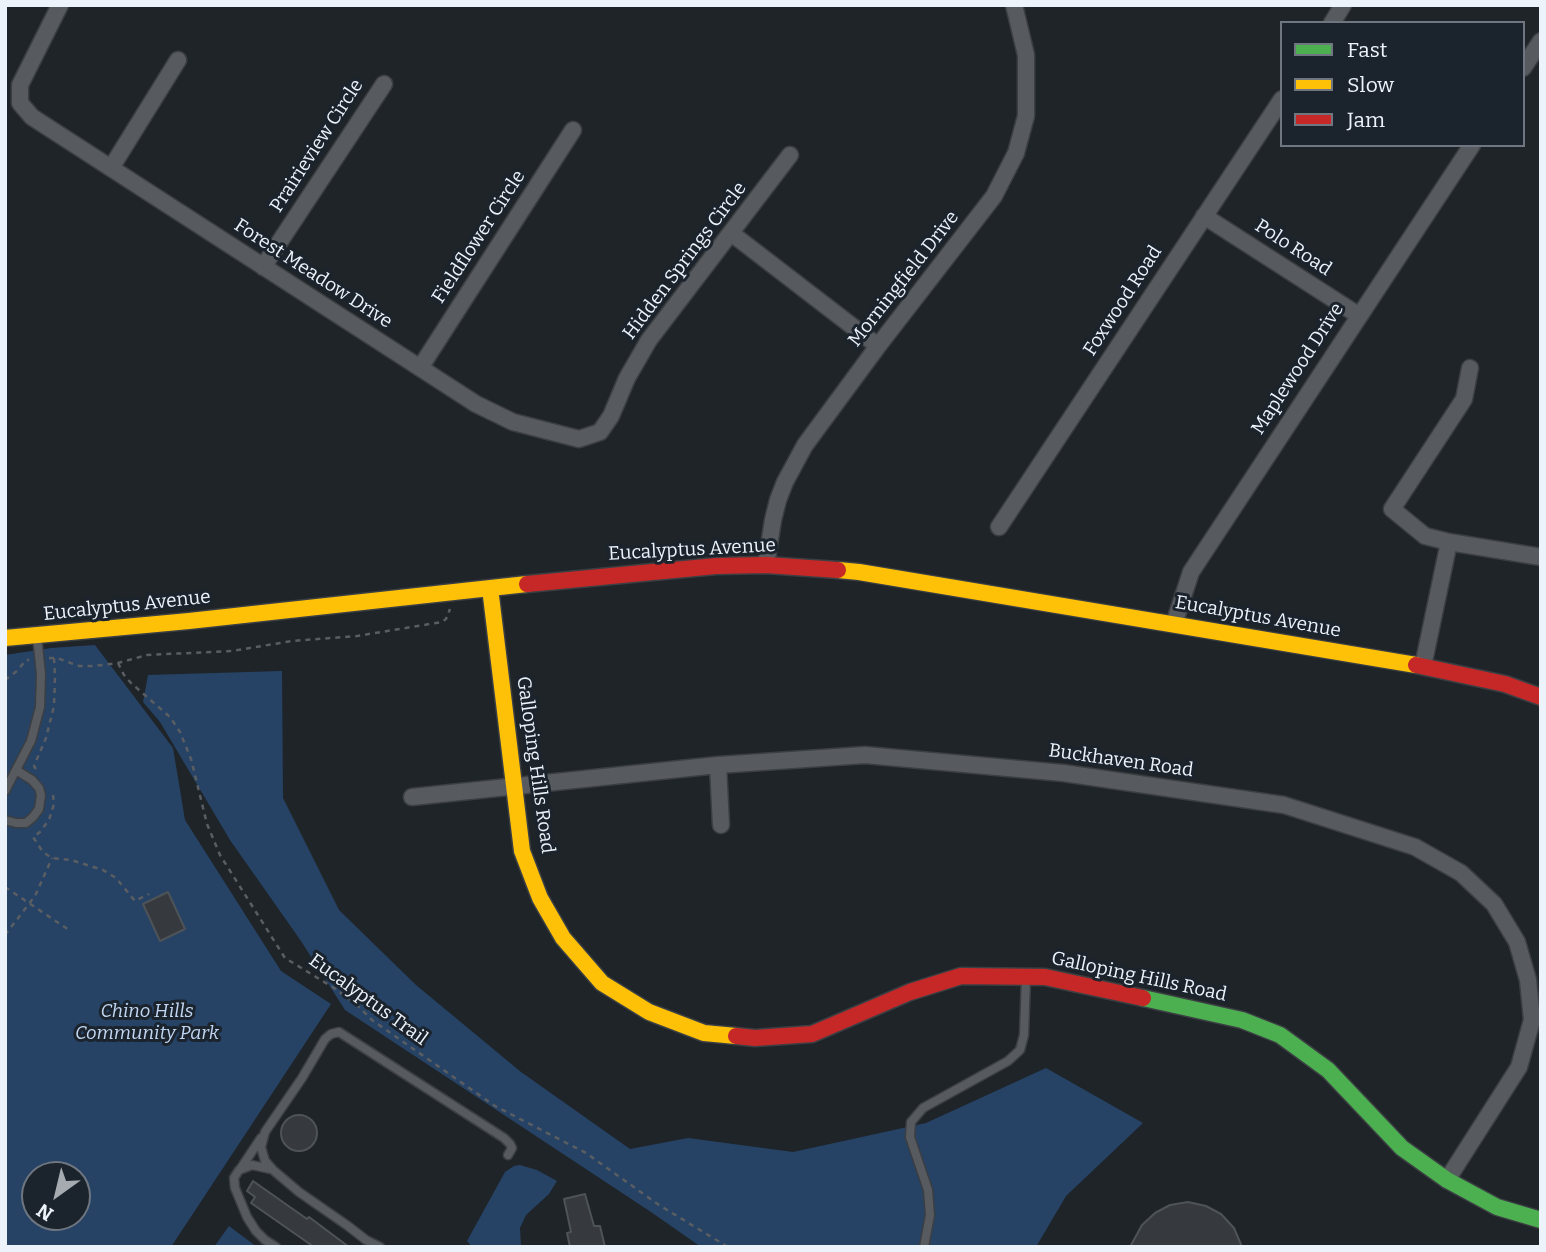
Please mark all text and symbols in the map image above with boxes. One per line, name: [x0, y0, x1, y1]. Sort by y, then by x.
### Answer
legend: [1280, 21, 1525, 147]
text: Fast: [1347, 37, 1387, 63]
text: Slow: [1347, 72, 1394, 98]
street label: Prairieview Circle: [266, 75, 368, 217]
text: Jam: [1347, 107, 1385, 133]
street label: Fieldflower Circle: [428, 166, 530, 308]
street label: Hidden Springs Circle: [618, 178, 752, 344]
street label: Morningfield Drive: [844, 207, 964, 351]
street label: Forest Meadow Drive: [230, 214, 396, 334]
street label: Polo Road: [1250, 215, 1336, 281]
street label: Foxwood Road: [1079, 242, 1167, 360]
street label: Maplewood Drive: [1247, 299, 1349, 439]
street label: Eucalyptus Avenue: [608, 534, 776, 566]
street label: Eucalyptus Avenue: [42, 586, 212, 626]
street label: Eucalyptus Avenue: [1173, 591, 1343, 643]
street label: Galloping Hills Road: [511, 675, 559, 855]
street label: Buckhaven Road: [1047, 740, 1195, 782]
street label: Galloping Hills Road: [1049, 947, 1229, 1007]
street label: Eucalyptus Trail: [304, 949, 432, 1051]
park label: Chino Hills Community Park: [75, 1001, 219, 1045]
north arrow: [21, 1161, 91, 1231]
text: N: [33, 1199, 58, 1226]

